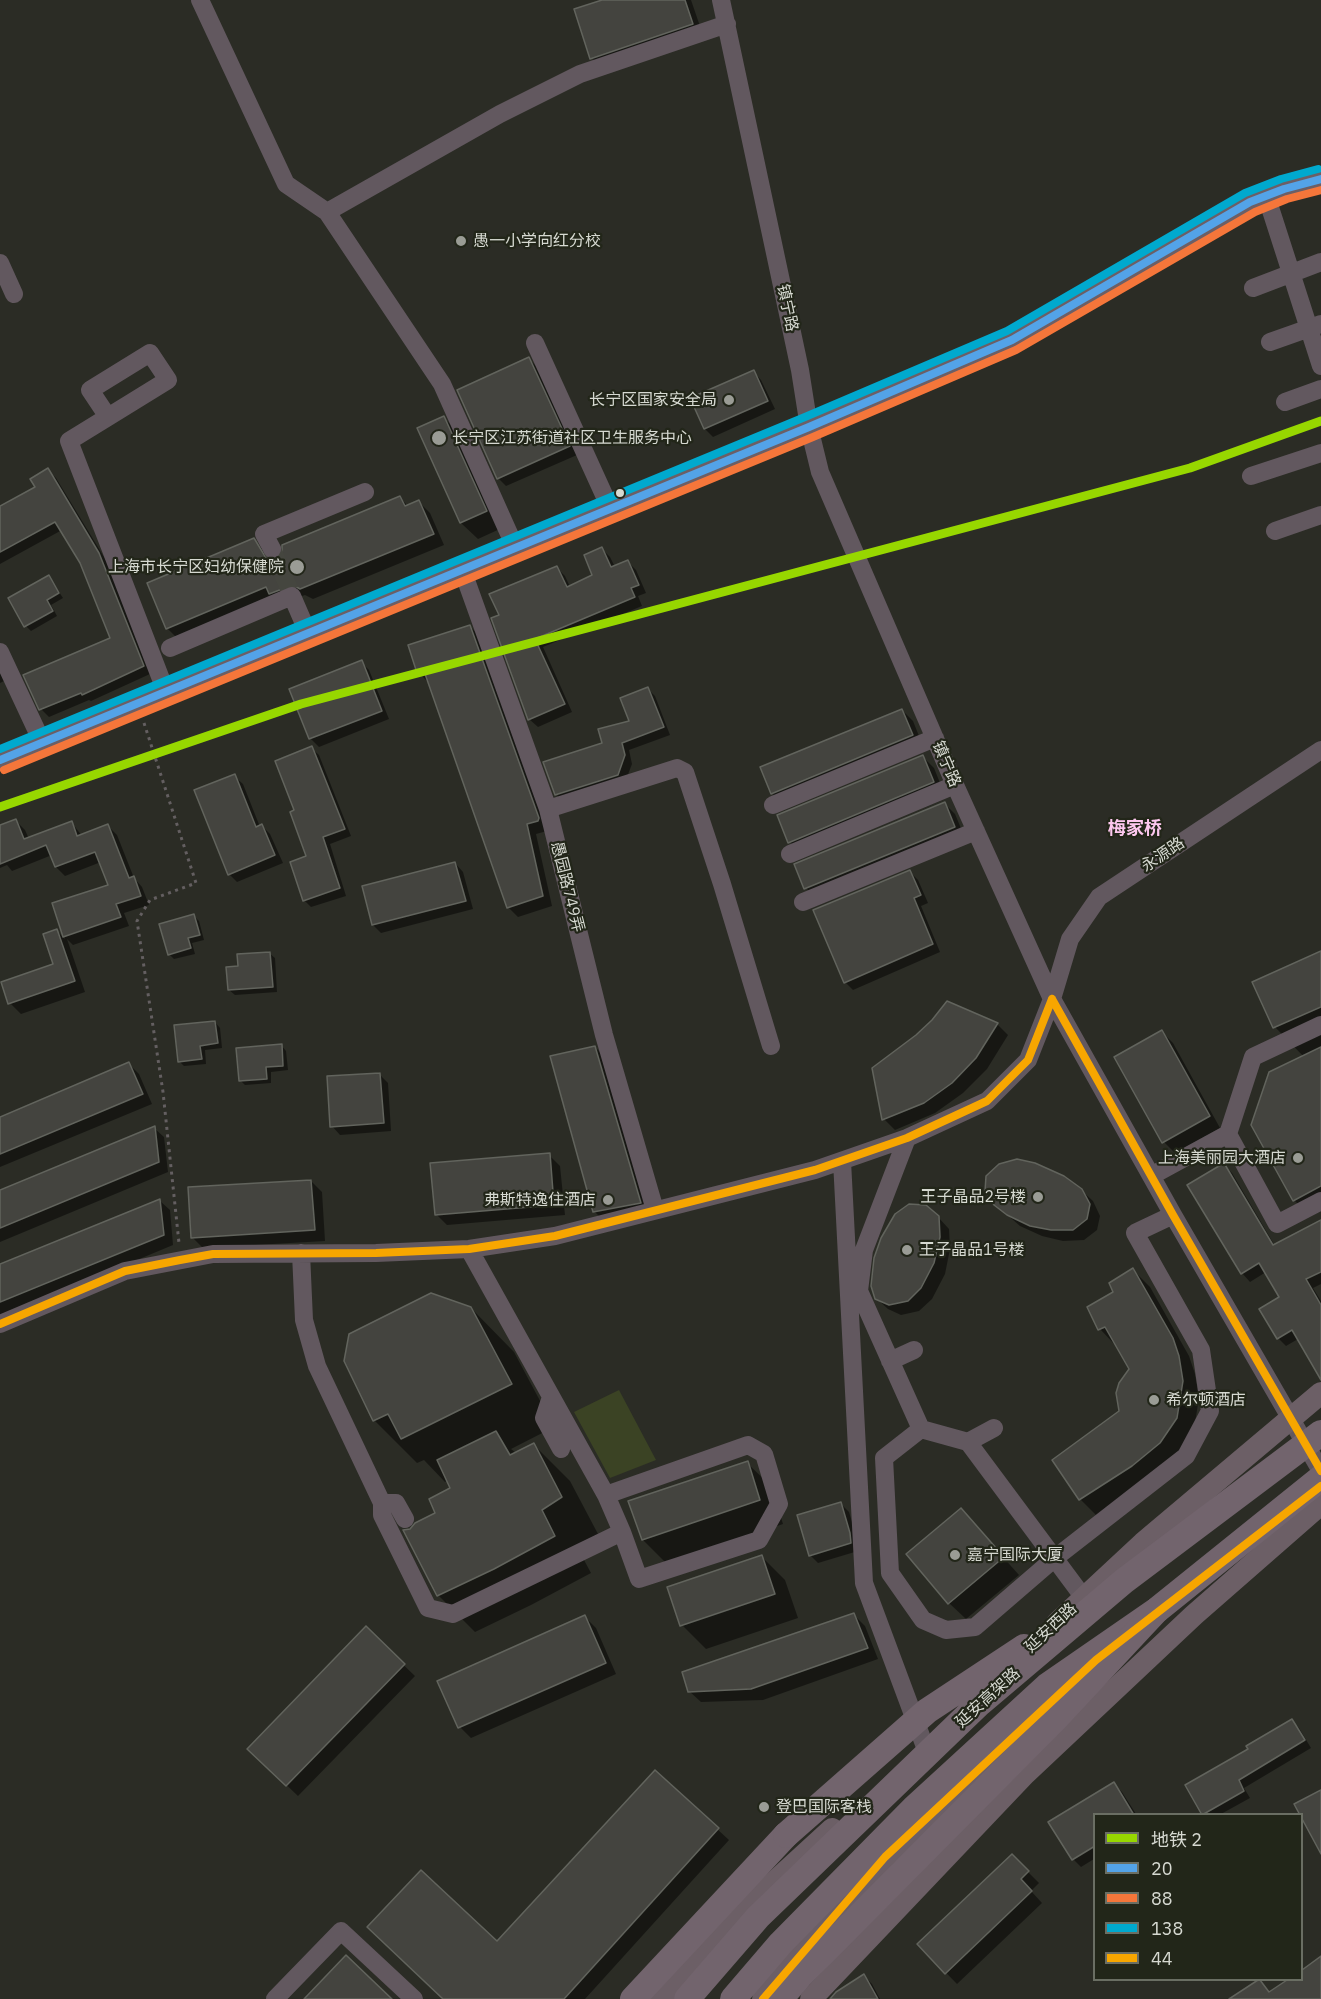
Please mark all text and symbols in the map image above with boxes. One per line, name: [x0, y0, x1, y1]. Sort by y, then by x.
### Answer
place label: 愚一小学向红分校: [473, 231, 601, 251]
marker: 愚一小学向红分校: [454, 234, 468, 248]
street label: 镇宁路: [773, 283, 801, 333]
place label: 长宁区国家安全局: [589, 390, 717, 410]
marker: 长宁区国家安全局: [722, 393, 736, 407]
place label: 长宁区江苏街道社区卫生服务中心: [452, 428, 692, 448]
marker: 长宁区江苏街道社区卫生服务中心: [430, 429, 448, 447]
unlabelled marker: [614, 487, 626, 499]
place label: 上海市长宁区妇幼保健院: [108, 557, 284, 577]
marker: 上海市长宁区妇幼保健院: [288, 558, 306, 576]
street label: 镇宁路: [928, 738, 964, 790]
district label: 梅家桥: [1108, 818, 1162, 840]
street label: 永源路: [1138, 834, 1188, 876]
street label: 愚园路749弄: [546, 840, 588, 934]
place label: 上海美丽园大酒店: [1158, 1148, 1286, 1168]
marker: 上海美丽园大酒店: [1291, 1151, 1305, 1165]
place label: 王子晶品2号楼: [920, 1187, 1026, 1207]
place label: 弗斯特逸住酒店: [484, 1190, 596, 1210]
marker: 王子晶品2号楼: [1031, 1190, 1045, 1204]
marker: 弗斯特逸住酒店: [601, 1193, 615, 1207]
place label: 王子晶品1号楼: [919, 1240, 1025, 1260]
marker: 王子晶品1号楼: [900, 1243, 914, 1257]
place label: 希尔顿酒店: [1166, 1390, 1246, 1410]
marker: 希尔顿酒店: [1147, 1393, 1161, 1407]
place label: 嘉宁国际大厦: [967, 1545, 1063, 1565]
marker: 嘉宁国际大厦: [948, 1548, 962, 1562]
street label: 延安西路: [1021, 1599, 1081, 1657]
street label: 延安高架路: [952, 1664, 1024, 1732]
place label: 登巴国际客栈: [776, 1797, 872, 1817]
marker: 登巴国际客栈: [757, 1800, 771, 1814]
legend: [1093, 1813, 1303, 1981]
text: 地铁 2: [1151, 1828, 1202, 1851]
text: 20: [1151, 1857, 1173, 1880]
text: 88: [1151, 1887, 1173, 1910]
text: 138: [1151, 1917, 1183, 1940]
text: 44: [1151, 1947, 1173, 1970]

